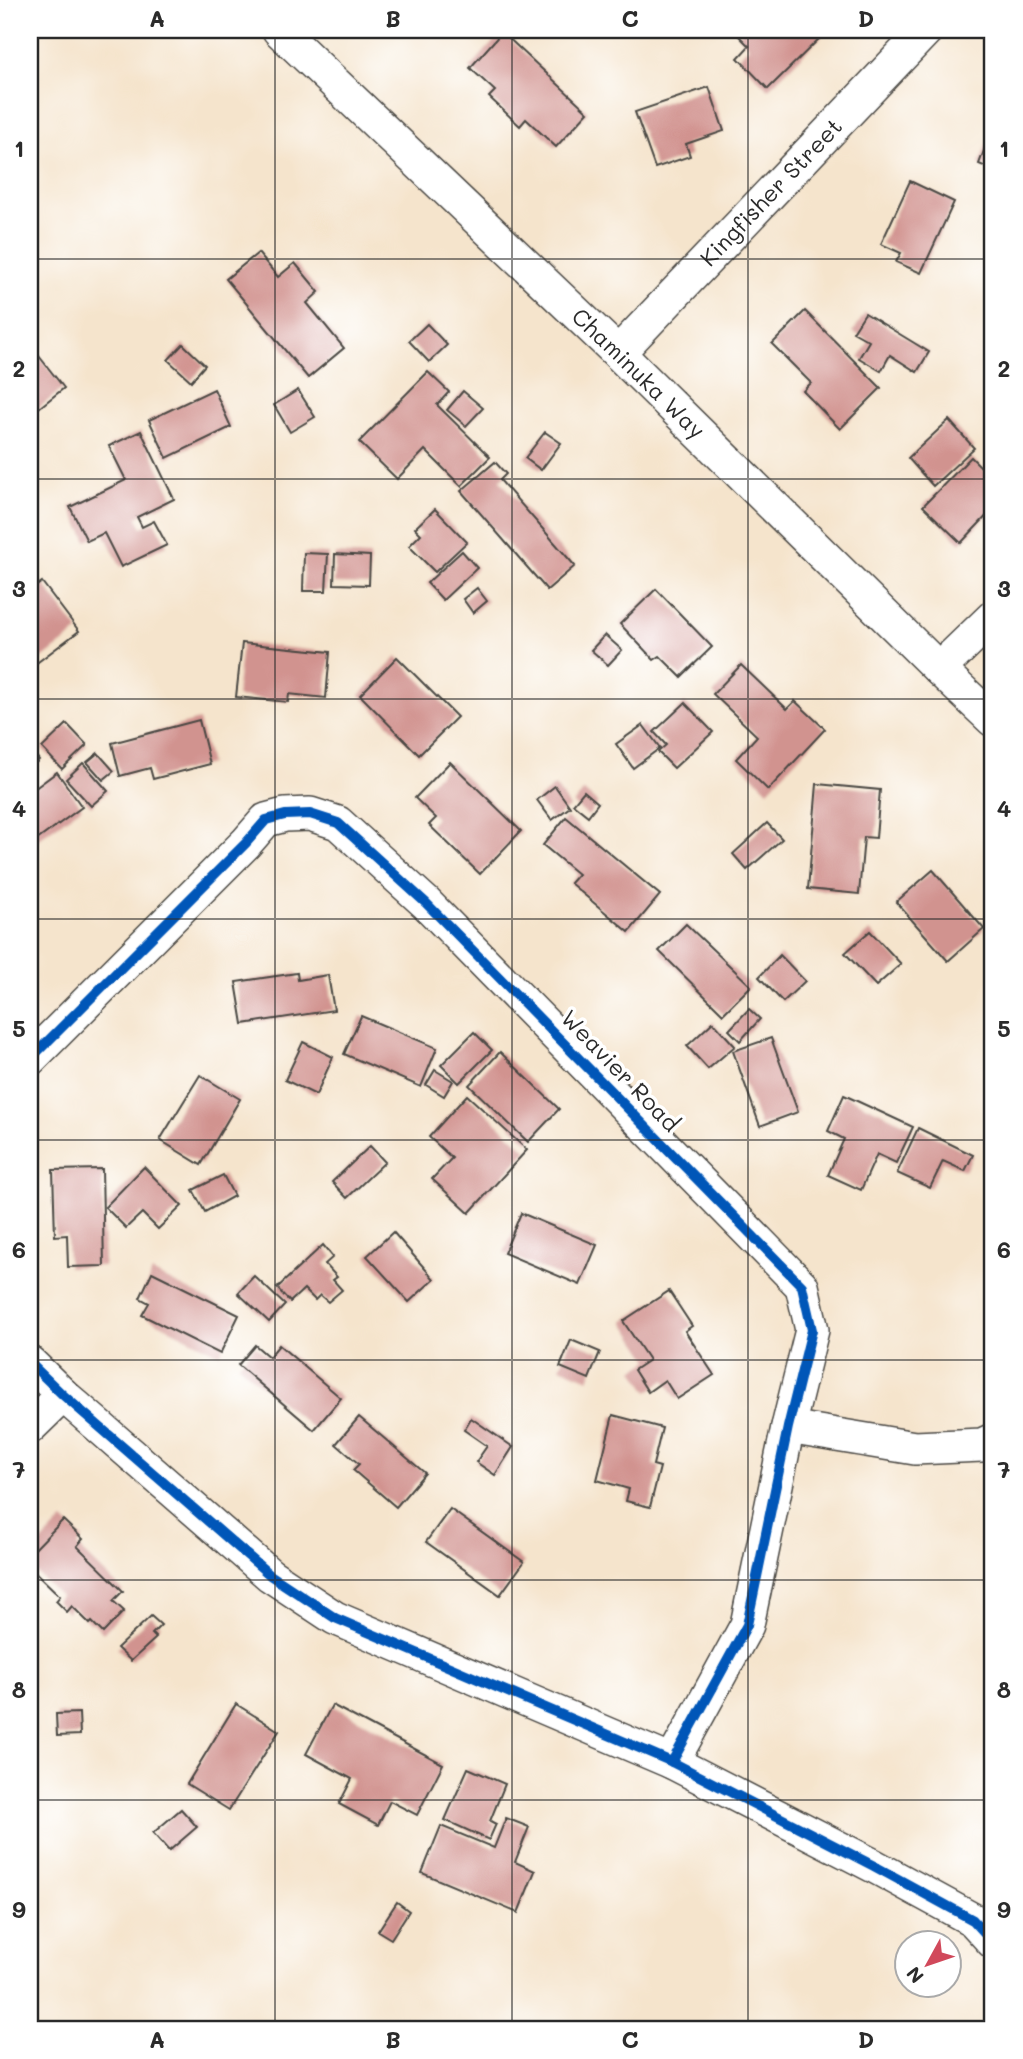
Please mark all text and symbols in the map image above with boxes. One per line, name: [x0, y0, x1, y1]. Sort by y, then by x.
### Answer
text: A: [149, 3, 165, 33]
text: B: [385, 3, 401, 33]
text: C: [621, 3, 639, 33]
text: D: [858, 3, 874, 33]
street label: Kingfisher Street: [693, 111, 848, 272]
text: 1: [14, 133, 24, 163]
text: 1: [999, 133, 1009, 163]
street label: Chaminuka Way: [566, 301, 712, 445]
text: 2: [13, 353, 25, 383]
text: 2: [998, 353, 1010, 383]
text: 3: [12, 573, 26, 603]
text: 3: [997, 573, 1011, 603]
text: 4: [12, 793, 26, 823]
text: 4: [997, 793, 1011, 823]
street label: Weavier Road: [555, 1003, 687, 1138]
text: 5: [12, 1013, 26, 1043]
text: 5: [997, 1013, 1011, 1043]
text: 6: [12, 1234, 26, 1264]
text: 6: [997, 1234, 1011, 1264]
text: 7: [13, 1454, 26, 1484]
text: 7: [998, 1454, 1011, 1484]
text: 8: [12, 1674, 26, 1704]
text: 8: [997, 1674, 1011, 1704]
text: 9: [12, 1894, 26, 1924]
text: 9: [997, 1894, 1011, 1924]
north arrow: [894, 1930, 964, 2000]
text: N: [900, 1962, 929, 1989]
text: A: [149, 2024, 165, 2054]
text: B: [385, 2024, 401, 2054]
text: C: [621, 2024, 639, 2054]
text: D: [858, 2024, 874, 2054]

